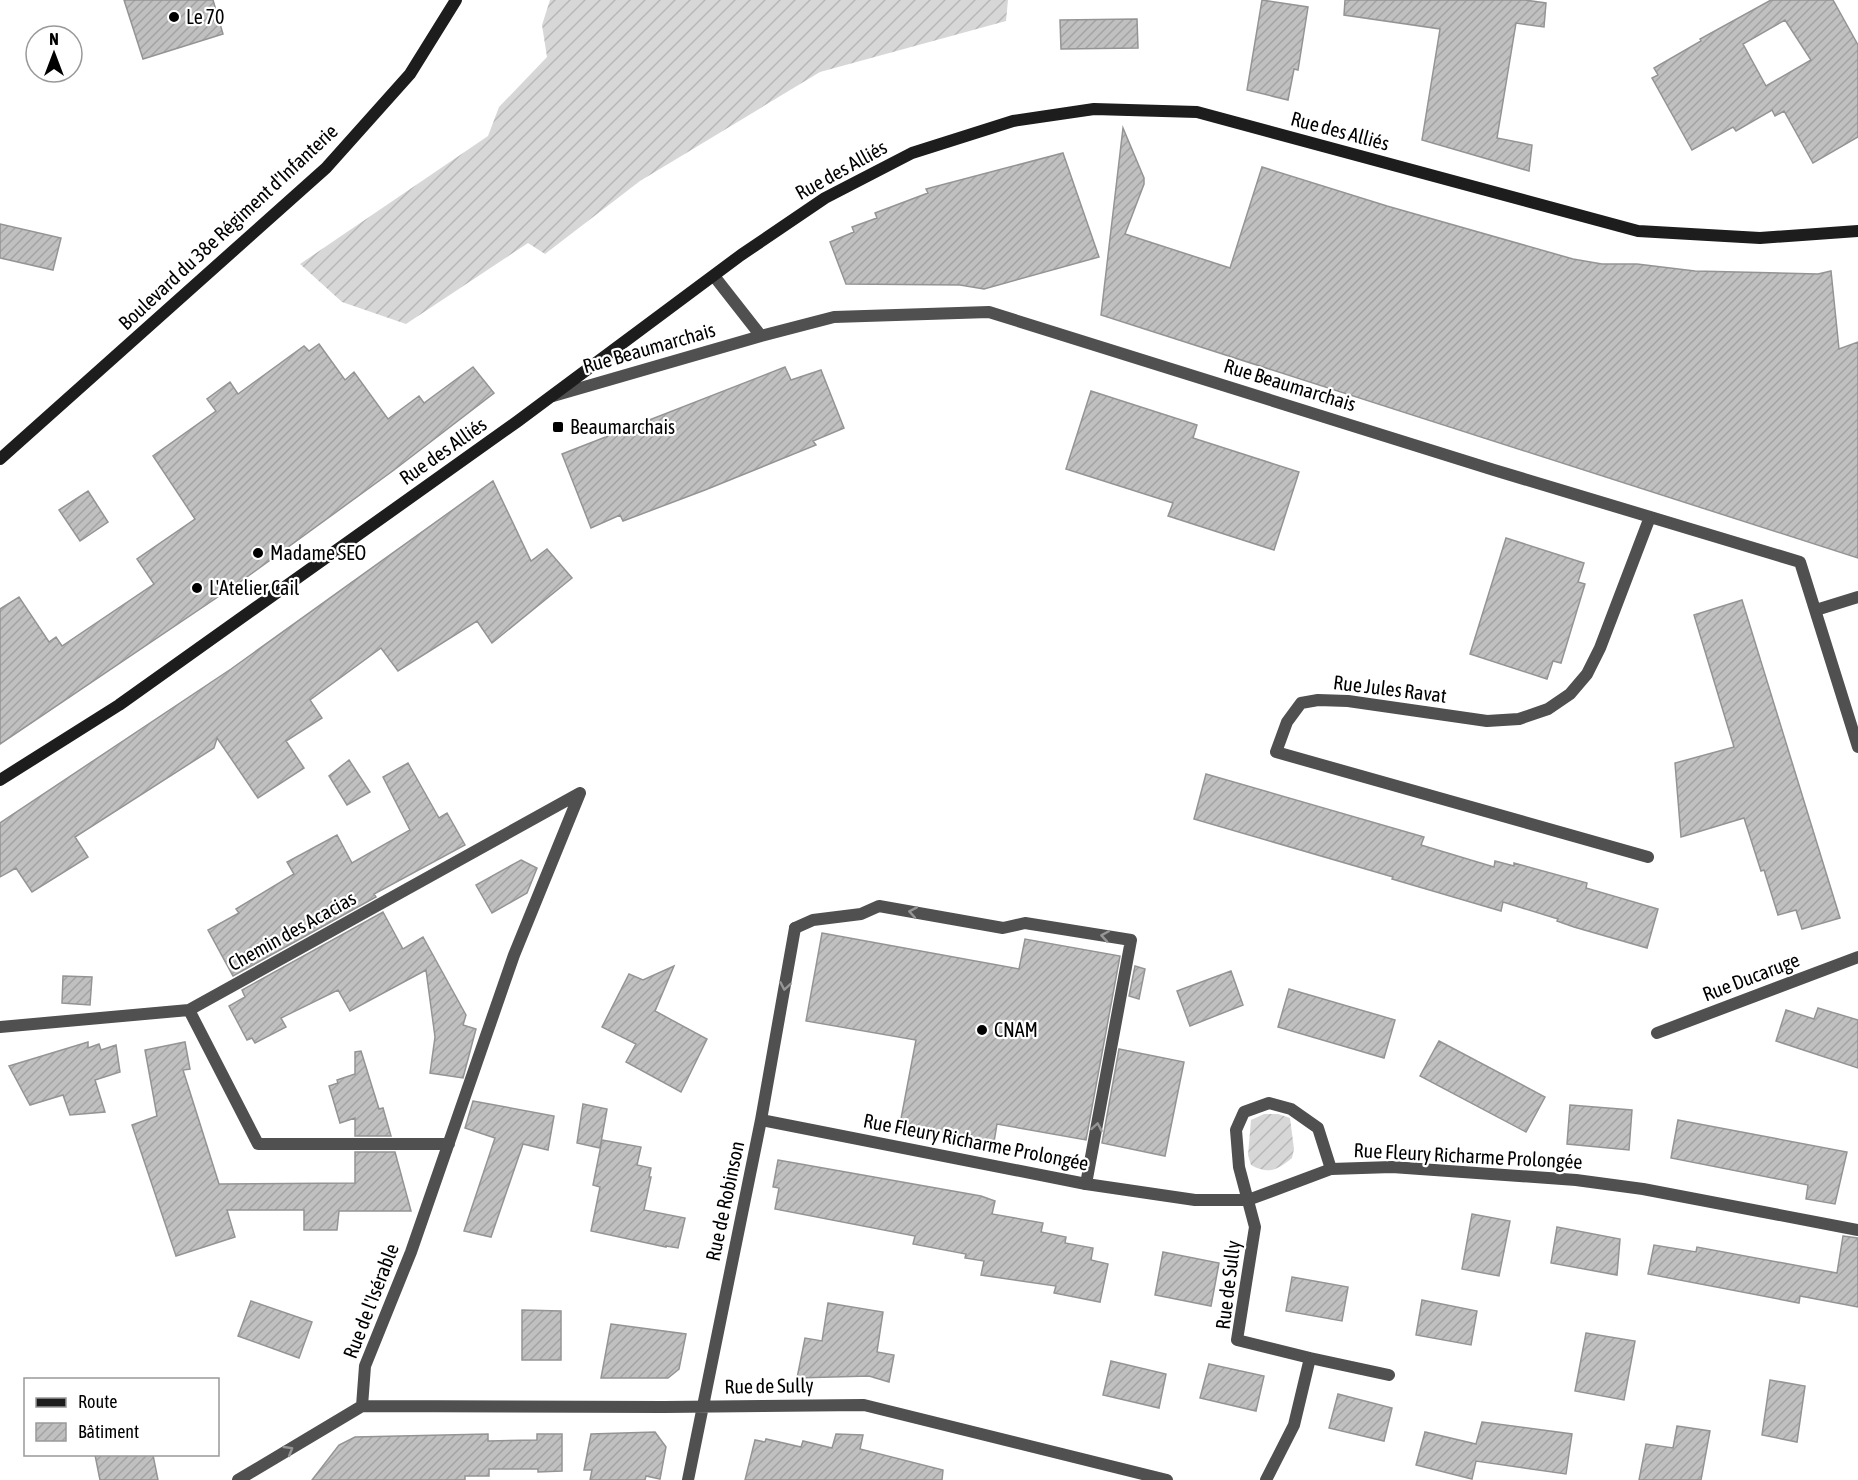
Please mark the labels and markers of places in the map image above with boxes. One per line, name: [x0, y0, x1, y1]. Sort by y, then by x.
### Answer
place label: Le 70: [186, 5, 224, 28]
marker: Le 70: [167, 10, 181, 24]
place label: Beaumarchais: [570, 415, 675, 438]
marker: Beaumarchais: [551, 420, 565, 434]
place label: Madame SEO: [270, 541, 366, 564]
marker: Madame SEO: [251, 546, 265, 560]
place label: L'Atelier Cail: [209, 576, 300, 599]
marker: L'Atelier Cail: [190, 581, 204, 595]
place label: CNAM: [994, 1018, 1038, 1041]
marker: CNAM: [975, 1023, 989, 1037]

